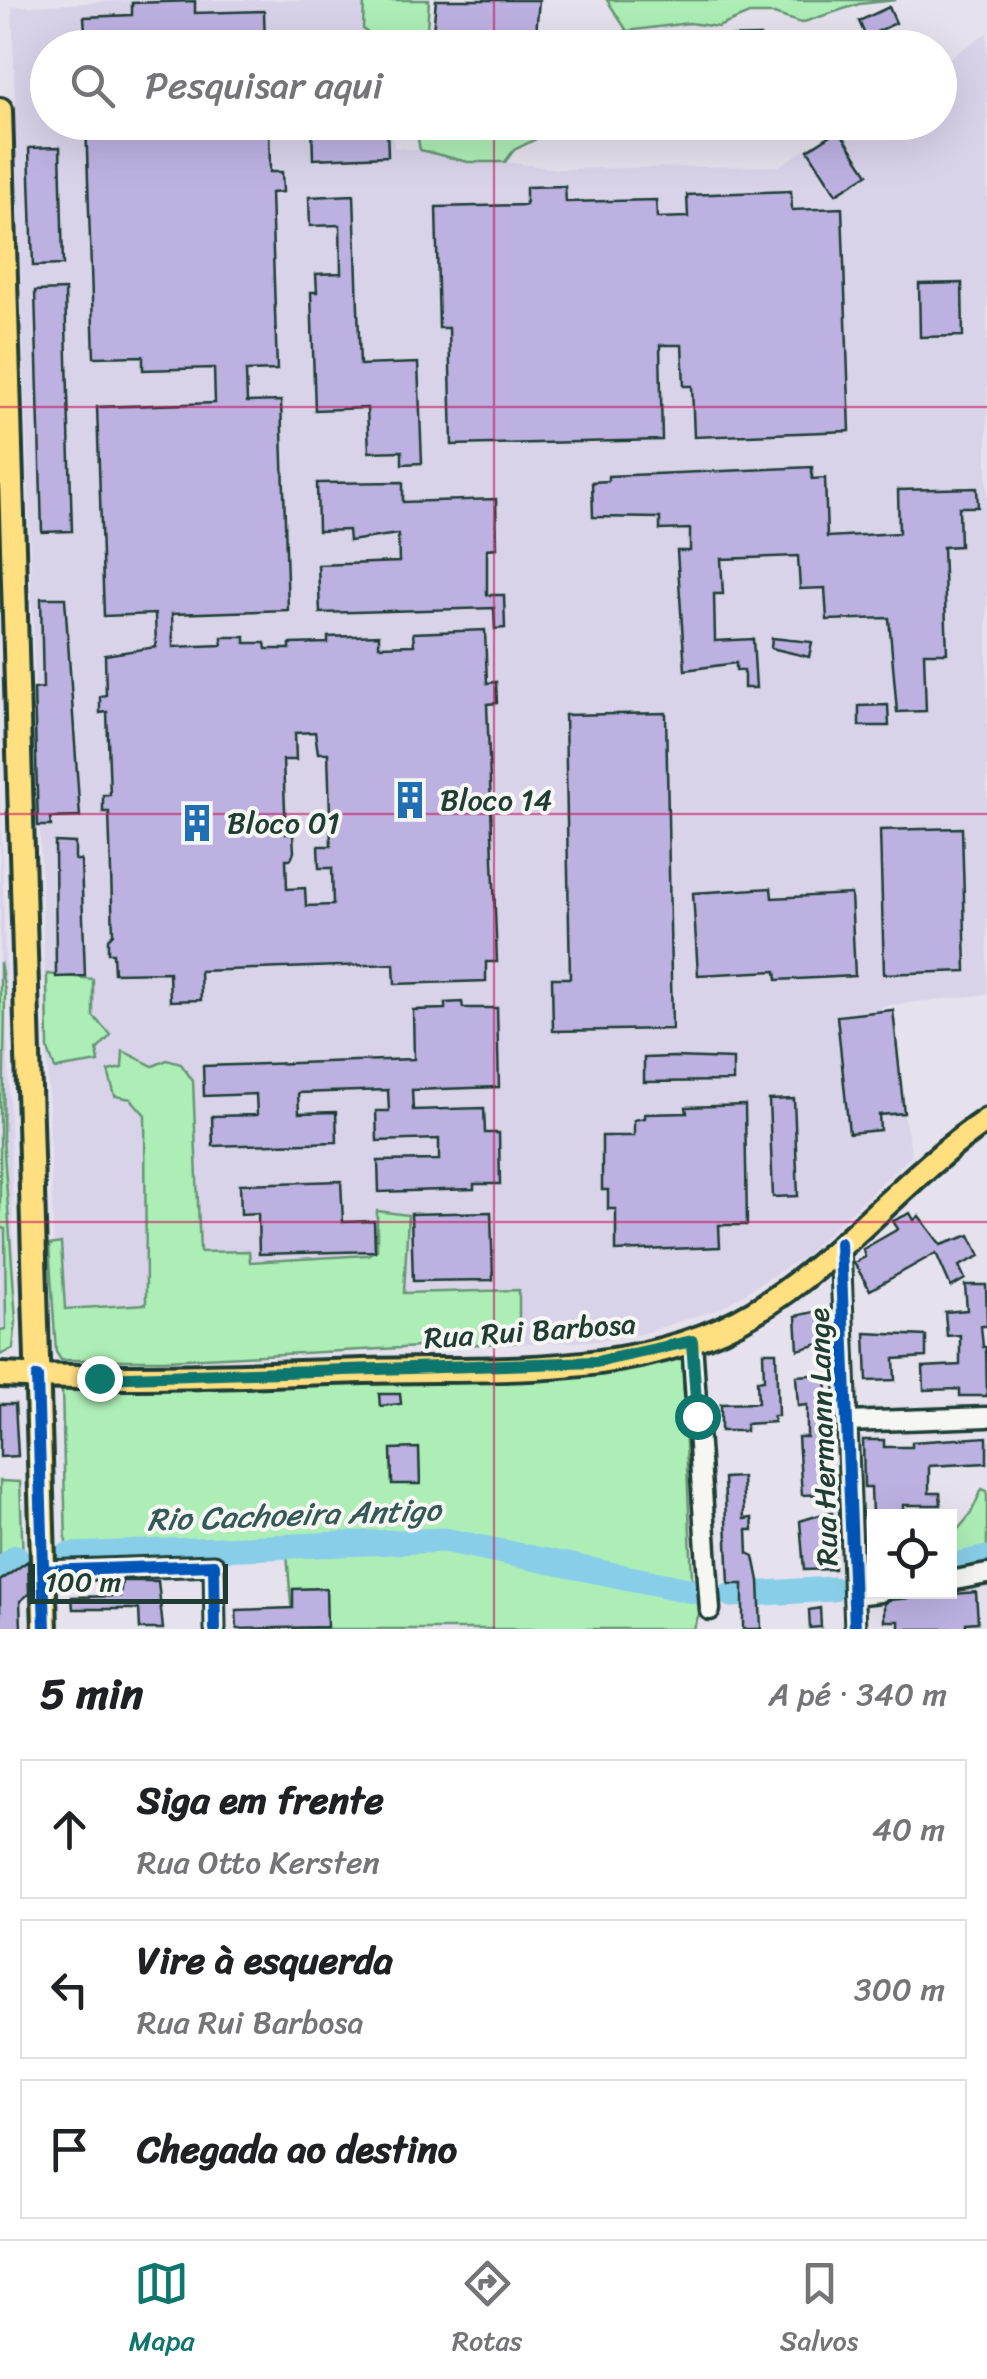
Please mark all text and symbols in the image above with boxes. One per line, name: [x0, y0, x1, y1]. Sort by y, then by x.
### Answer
search box: [30, 30, 957, 140]
text: Pesquisar aqui: [145, 52, 383, 119]
icon: search: [65, 58, 120, 113]
place label: Bloco 14: [440, 773, 552, 827]
building icon: Bloco 14: [389, 779, 431, 821]
place label: Bloco 01: [227, 796, 340, 850]
building icon: Bloco 01: [176, 802, 218, 844]
street label: Rua Rui Barbosa: [422, 1297, 638, 1365]
street label: Rua Hermann Lange: [792, 1307, 854, 1567]
route end: [77, 1356, 123, 1402]
route start: [675, 1394, 721, 1440]
water label: Rio Cachoeira Antigo: [146, 1481, 444, 1549]
map controls: [867, 1509, 957, 1599]
button: locate: [867, 1509, 957, 1599]
text: 100 m: [45, 1557, 121, 1606]
scale bar: [30, 1559, 228, 1604]
text: 5 min: [40, 1657, 143, 1731]
text: A pé · 340 m: [768, 1666, 947, 1723]
text: Siga em frente: [137, 1767, 384, 1834]
text: 40 m: [872, 1801, 945, 1858]
icon: ahead: [42, 1802, 97, 1857]
text: Rua Otto Kersten: [137, 1834, 380, 1891]
text: Vire à esquerda: [137, 1927, 393, 1994]
text: 300 m: [854, 1961, 945, 2018]
icon: left: [42, 1962, 97, 2017]
text: Rua Rui Barbosa: [137, 1994, 364, 2051]
text: Chegada ao destino: [137, 2116, 457, 2183]
icon: arrive: [42, 2122, 97, 2177]
tab: Mapa: [129, 2256, 194, 2365]
tab: Rotas: [452, 2256, 522, 2365]
tab: Salvos: [780, 2256, 858, 2365]

